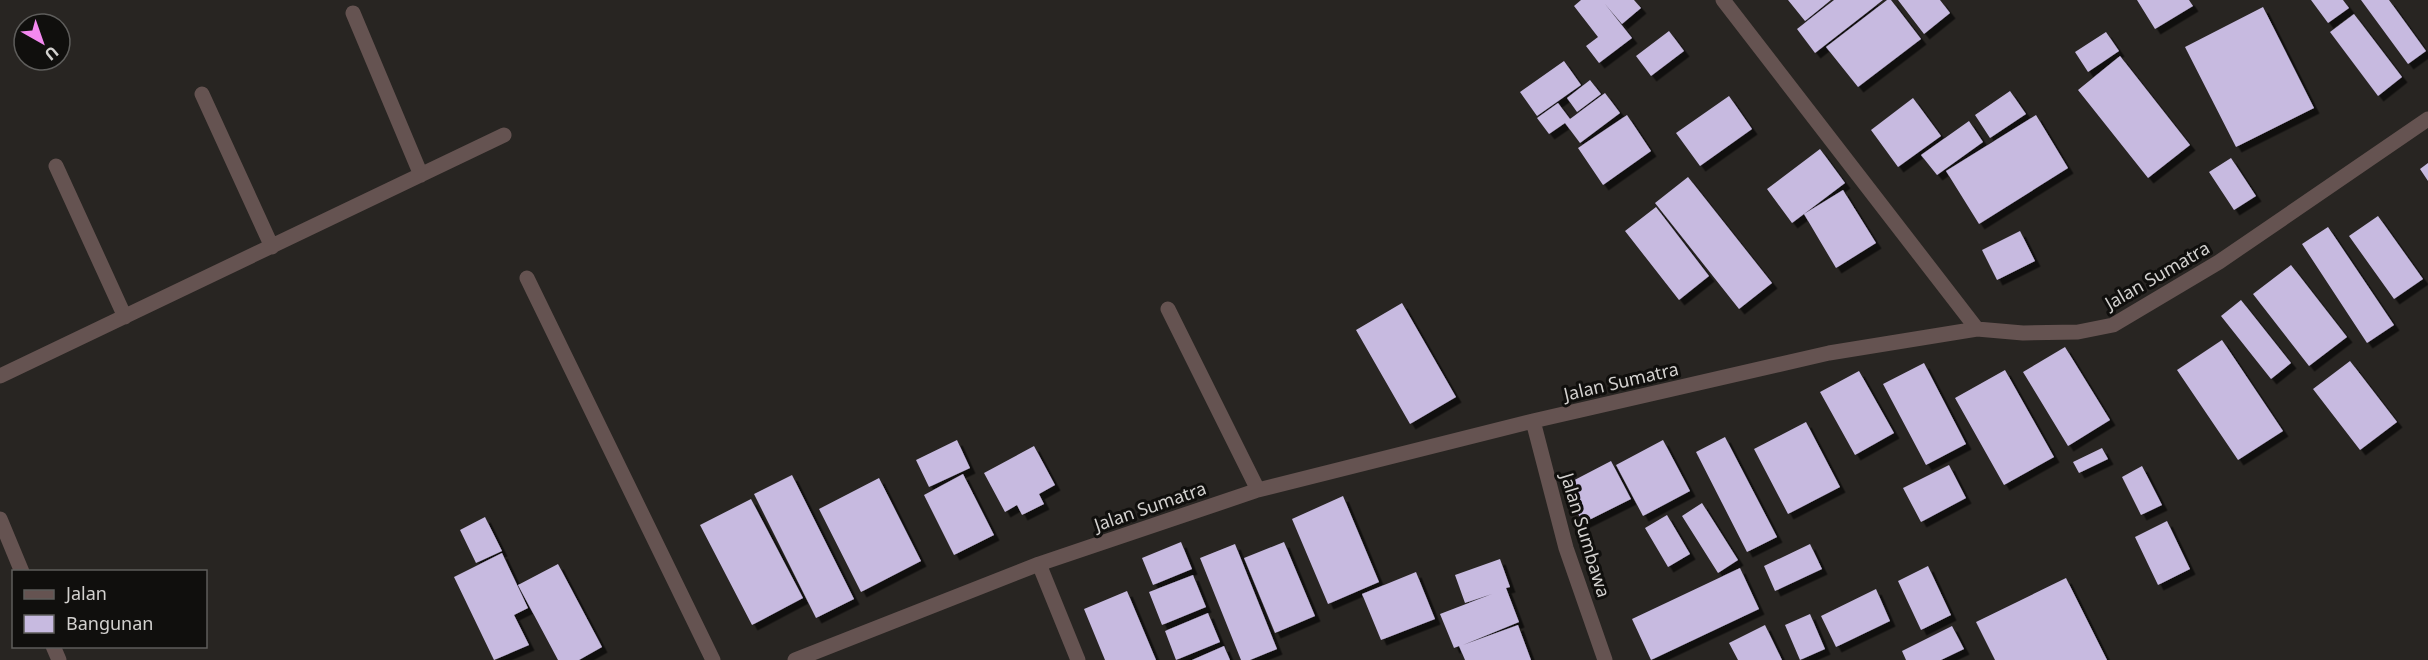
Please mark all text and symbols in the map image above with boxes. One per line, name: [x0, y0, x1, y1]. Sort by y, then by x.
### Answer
north arrow: [12, 12, 72, 72]
text: U: [40, 41, 63, 66]
street label: Jalan Sumatra: [2099, 235, 2214, 316]
street label: Jalan Sumatra: [1559, 356, 1681, 406]
street label: Jalan Sumbawa: [1555, 468, 1616, 600]
street label: Jalan Sumatra: [1089, 476, 1209, 537]
legend: [12, 570, 207, 648]
text: Jalan: [64, 581, 107, 605]
text: Bangunan: [66, 611, 153, 635]

